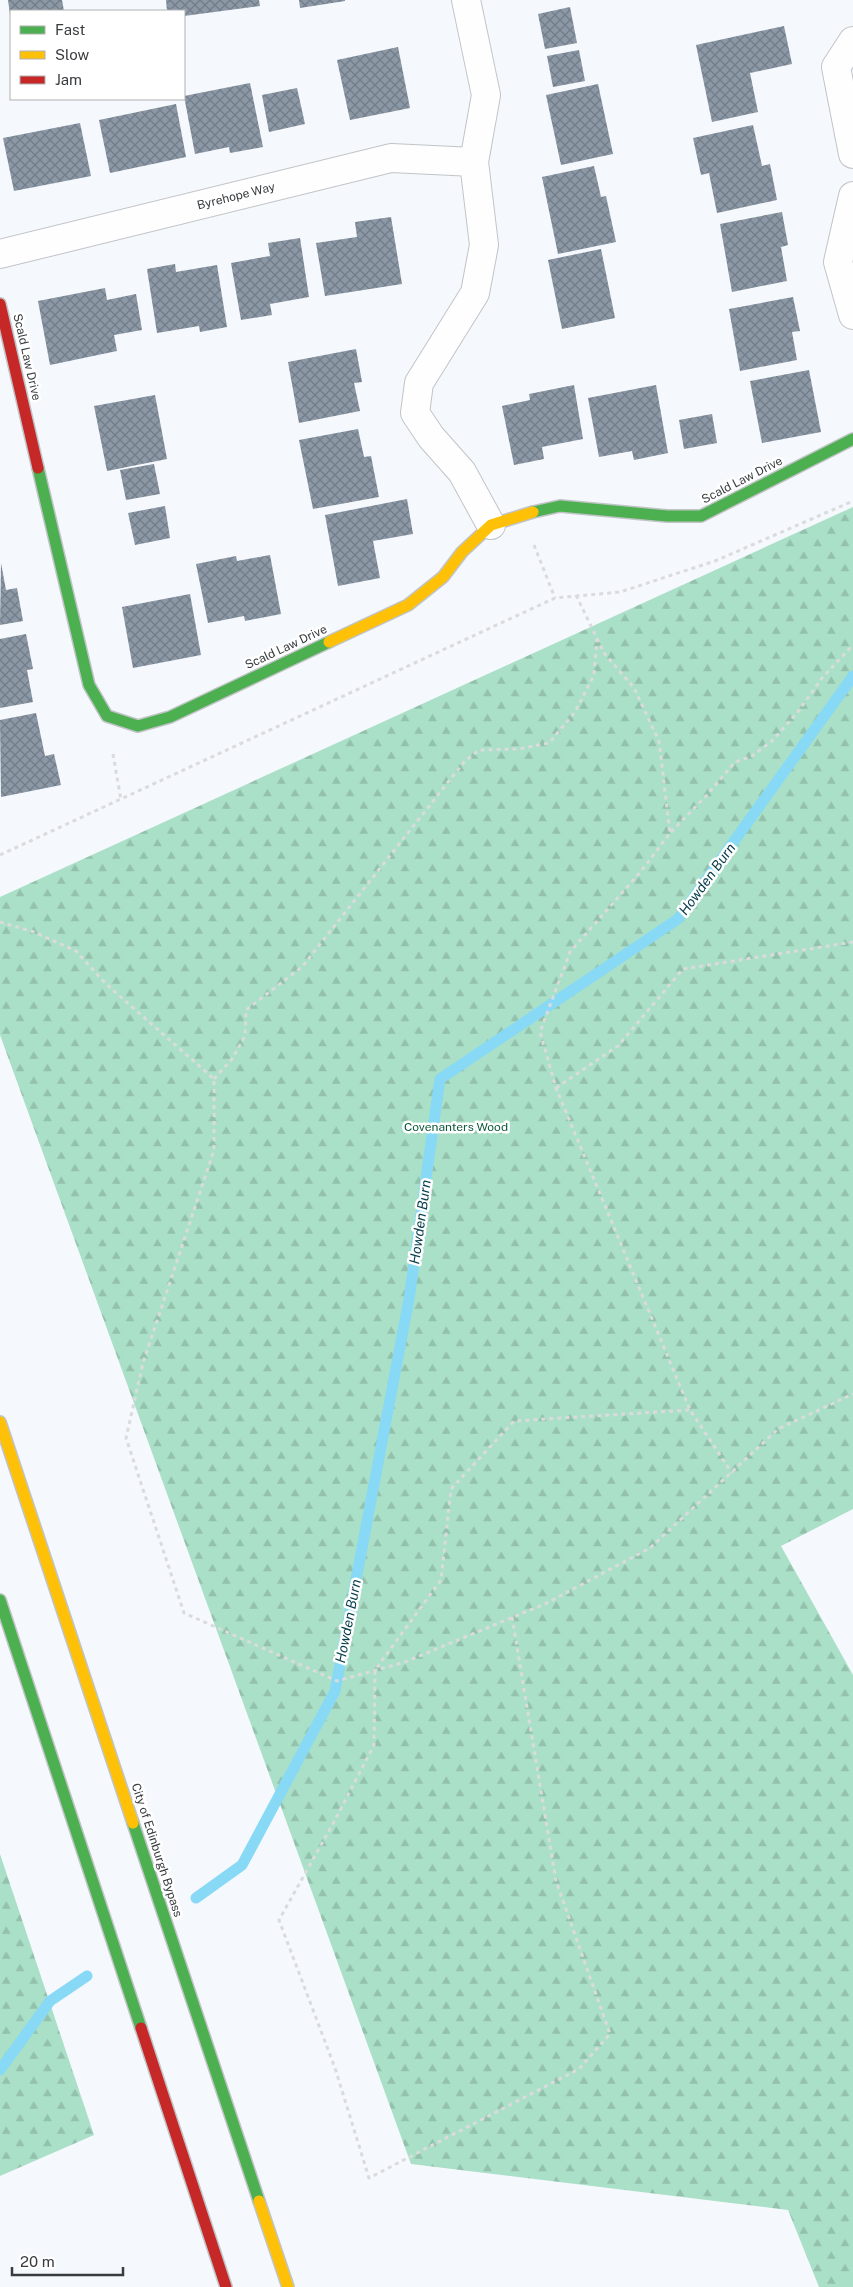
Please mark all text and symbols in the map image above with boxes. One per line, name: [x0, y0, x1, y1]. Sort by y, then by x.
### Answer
legend: [10, 10, 185, 100]
text: Fast: [55, 21, 85, 38]
text: Slow: [55, 46, 90, 63]
text: Jam: [55, 71, 82, 88]
street label: Byrehope Way: [196, 179, 277, 212]
street label: Scald Law Drive: [10, 312, 44, 402]
street label: Scald Law Drive: [699, 454, 785, 506]
street label: Scald Law Drive: [243, 622, 329, 672]
water label: Howden Burn: [676, 840, 739, 918]
park label: Covenanters Wood: [404, 1120, 508, 1134]
water label: Howden Burn: [406, 1179, 434, 1265]
water label: Howden Burn: [332, 1578, 364, 1664]
street label: City of Edinburgh Bypass: [129, 1781, 185, 1919]
scale bar: [12, 2244, 124, 2276]
text: 20 m: [20, 2253, 55, 2270]

